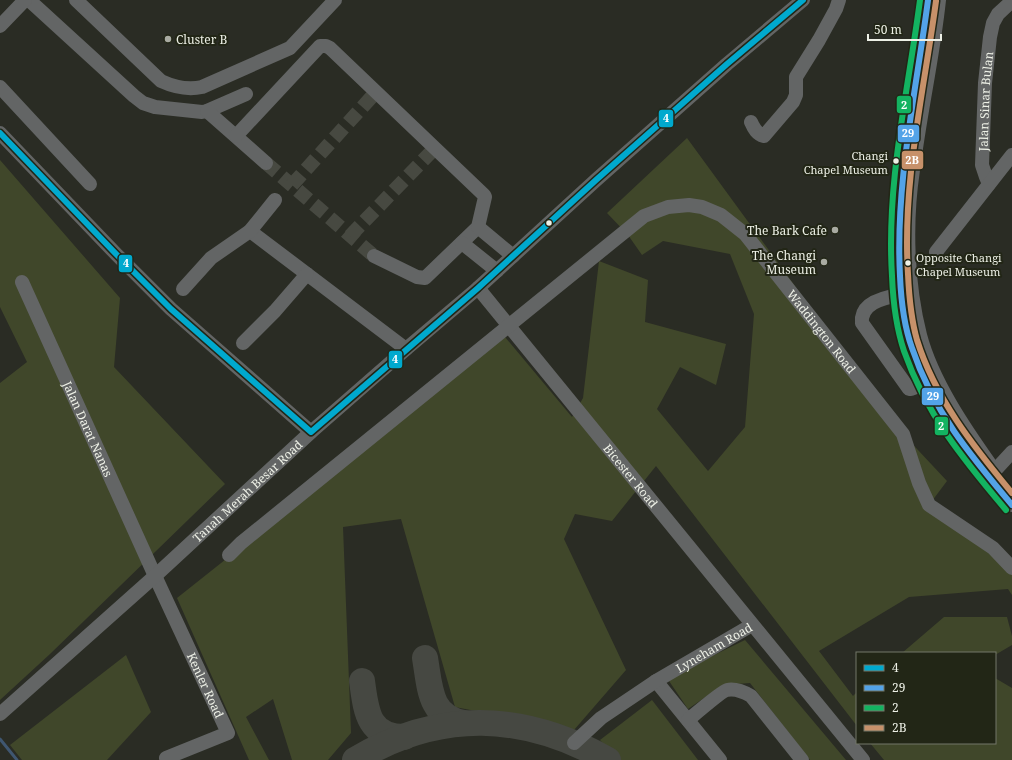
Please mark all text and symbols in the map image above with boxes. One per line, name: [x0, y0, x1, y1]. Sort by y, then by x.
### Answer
scale bar: [868, 16, 941, 42]
text: 50 m: [874, 21, 902, 38]
place label: Cluster B: [176, 31, 228, 48]
marker: Cluster B: [163, 34, 173, 44]
street label: Jalan Sinar Bulan: [974, 50, 997, 153]
line badge: 2: [896, 95, 912, 114]
text: 2: [901, 97, 907, 112]
line badge: 4: [658, 109, 674, 128]
text: 4: [663, 110, 669, 125]
line badge: 29: [897, 124, 920, 143]
text: 29: [902, 125, 914, 140]
place label: Changi Chapel Museum: [804, 148, 889, 177]
line badge: 2B: [901, 150, 924, 170]
text: 2B: [905, 152, 919, 167]
marker: Changi Chapel Museum: [891, 156, 901, 166]
unlabelled marker: [544, 218, 554, 228]
place label: The Bark Cafe: [747, 222, 827, 239]
marker: The Bark Cafe: [830, 225, 840, 235]
place label: The Changi Museum: [752, 247, 816, 278]
place label: Opposite Changi Chapel Museum: [916, 250, 1002, 279]
line badge: 4: [118, 254, 133, 273]
text: 4: [123, 255, 129, 270]
marker: The Changi Museum: [819, 257, 829, 267]
marker: Opposite Changi Chapel Museum: [903, 258, 913, 268]
street label: Waddington Road: [783, 286, 861, 377]
line badge: 4: [388, 350, 403, 369]
text: 4: [392, 351, 398, 366]
street label: Jalan Darat Nanas: [59, 377, 117, 479]
line badge: 29: [921, 387, 944, 406]
text: 29: [927, 388, 939, 403]
line badge: 2: [934, 416, 949, 436]
text: 2: [938, 418, 944, 433]
street label: Tanah Merah Besar Road: [189, 435, 306, 546]
street label: Bicester Road: [600, 440, 663, 512]
street label: Lyneham Road: [672, 618, 756, 676]
street label: Kenler Road: [183, 650, 229, 721]
legend: [856, 652, 996, 744]
text: 4: [892, 659, 899, 676]
text: 29: [892, 679, 905, 696]
text: 2: [892, 699, 899, 716]
text: 2B: [892, 719, 907, 736]

